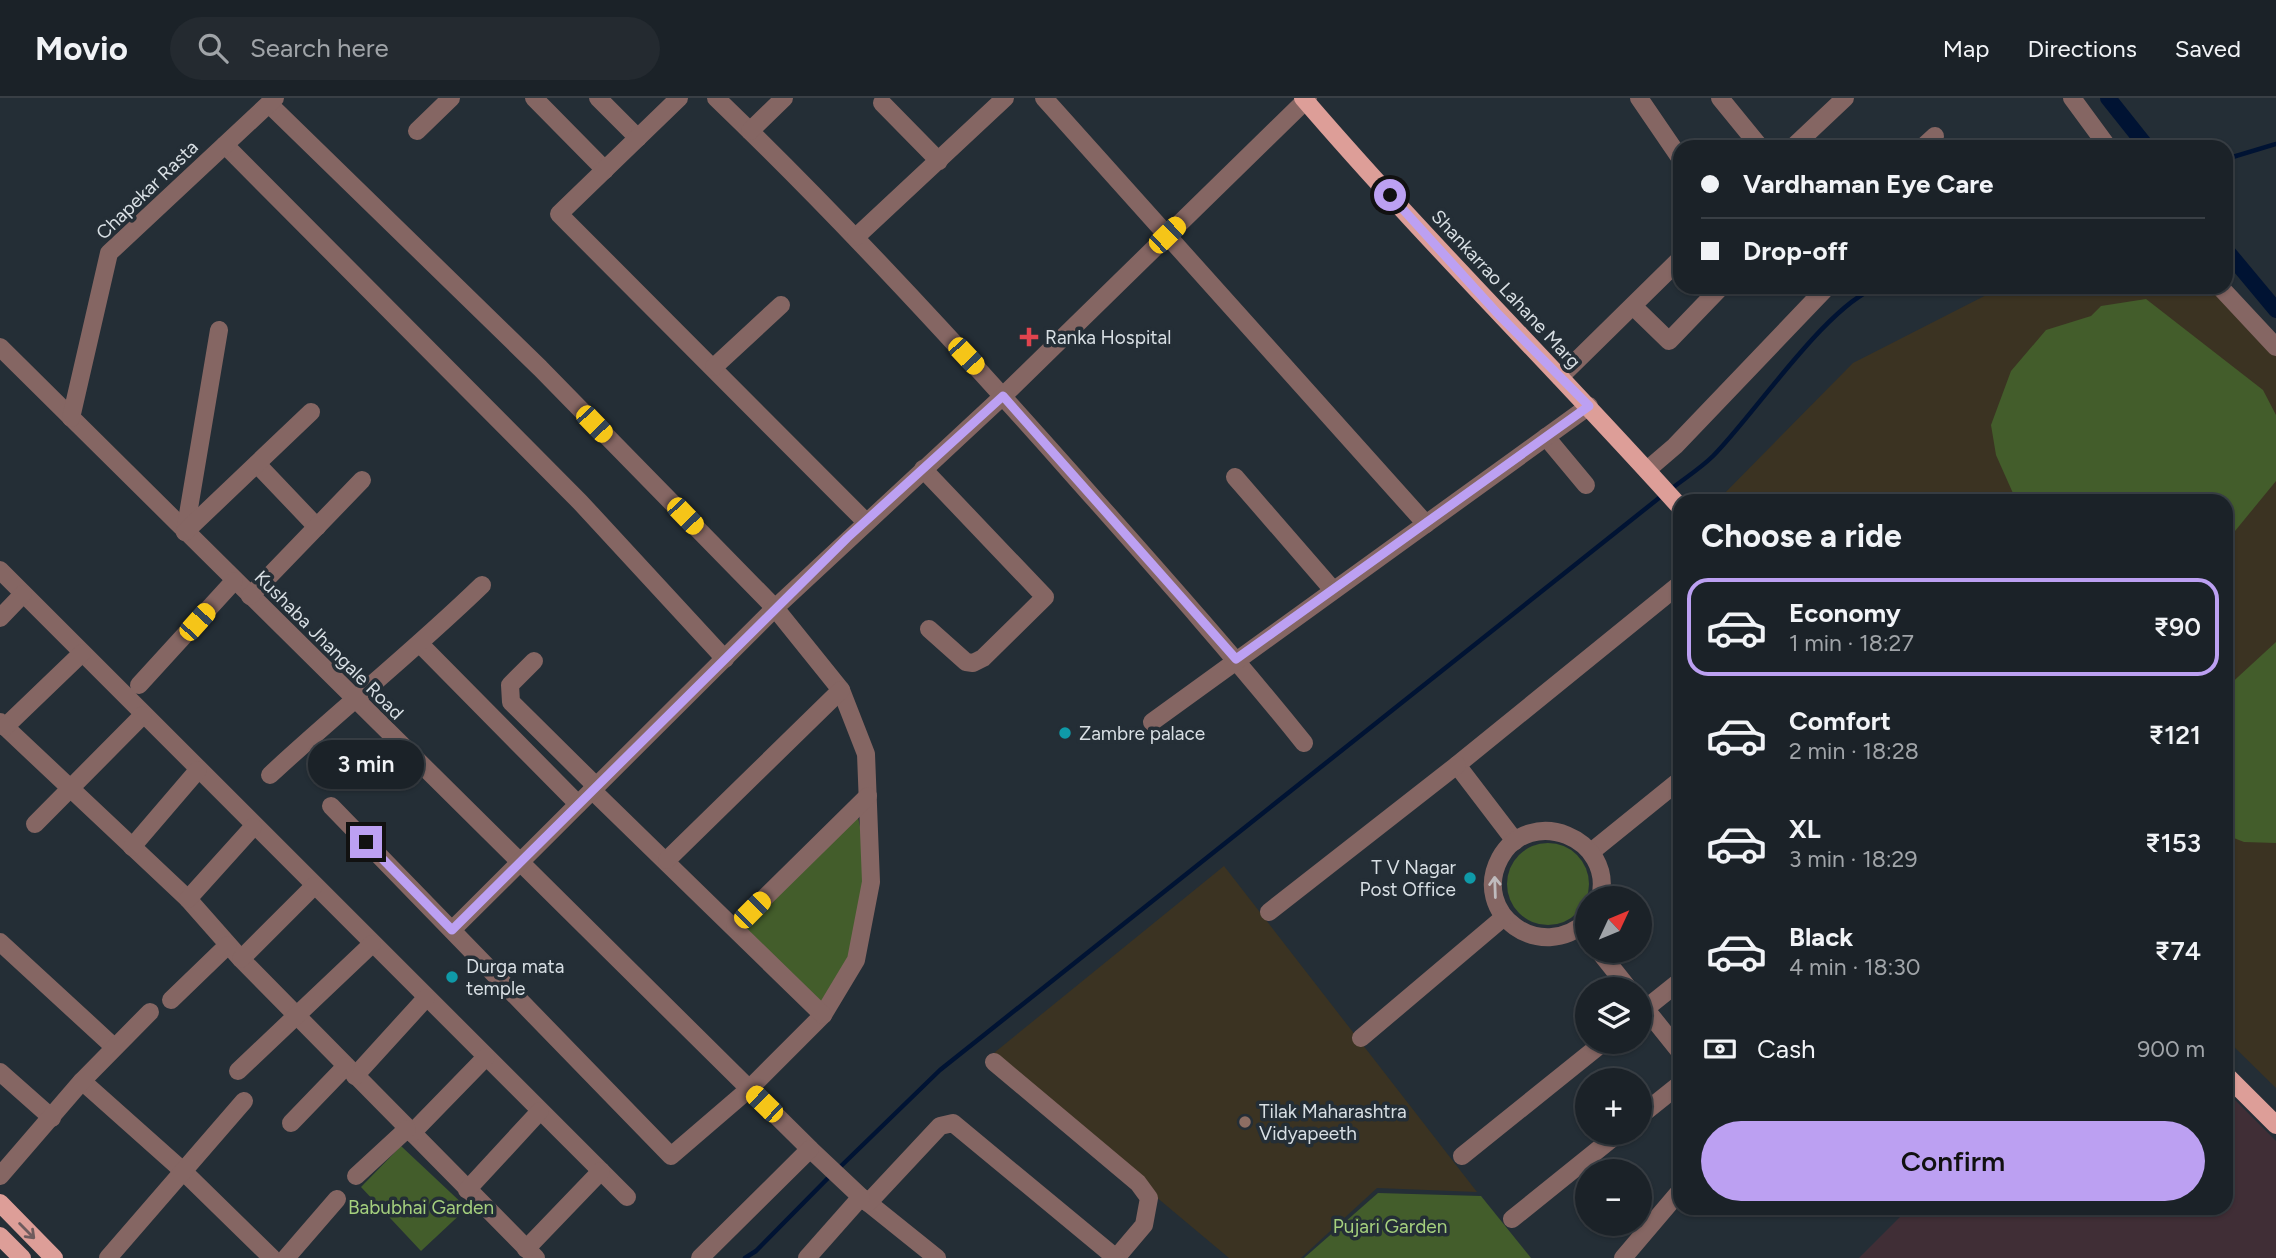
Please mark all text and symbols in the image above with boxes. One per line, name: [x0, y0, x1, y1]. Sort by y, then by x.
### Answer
search box: [170, 17, 660, 80]
text: Movio: [35, 29, 128, 68]
icon: search: [194, 29, 232, 67]
text: Search here: [250, 32, 389, 64]
text: Map: [1943, 34, 1989, 63]
text: Directions: [2027, 34, 2137, 63]
text: Saved: [2175, 34, 2241, 63]
street label: Chapekar Rasta: [91, 136, 203, 244]
text: Vardhaman Eye Care: [1743, 168, 1994, 200]
route start: [1374, 179, 1406, 211]
street label: Shankarrao Lahane Marg: [1427, 205, 1585, 373]
car: [1145, 213, 1190, 257]
text: Drop-off: [1743, 235, 1848, 267]
place label: Ranka Hospital: [1045, 326, 1171, 349]
marker: Ranka Hospital: [1019, 327, 1039, 347]
car: [944, 333, 989, 379]
car: [572, 402, 617, 446]
car: [663, 494, 708, 538]
text: Choose a ride: [1701, 517, 1902, 555]
street label: Kushaba Jhangale Road: [250, 566, 408, 724]
icon: car: [1705, 596, 1768, 659]
text: Economy: [1789, 597, 1901, 629]
car: [176, 599, 219, 645]
text: ₹90: [2153, 611, 2201, 643]
text: 1 min · 18:27: [1789, 629, 1914, 657]
icon: car: [1705, 704, 1768, 767]
text: Comfort: [1789, 705, 1891, 737]
text: ₹121: [2149, 719, 2201, 751]
place label: Zambre palace: [1079, 722, 1205, 745]
marker: Zambre palace: [1057, 725, 1073, 741]
text: 2 min · 18:28: [1789, 737, 1919, 765]
callout: 3 min: [308, 740, 424, 790]
text: 3 min: [338, 750, 394, 778]
icon: car: [1705, 812, 1768, 875]
text: XL: [1789, 813, 1821, 845]
route end: [350, 826, 382, 858]
text: ₹153: [2145, 827, 2201, 859]
text: 3 min · 18:29: [1789, 845, 1917, 873]
place label: T V Nagar Post Office: [1360, 856, 1457, 901]
marker: T V Nagar Post Office: [1462, 870, 1478, 886]
one-way arrow: [1489, 875, 1502, 898]
north arrow: [1575, 886, 1652, 962]
map controls: [1575, 886, 1652, 1236]
car: [730, 888, 775, 932]
icon: car: [1705, 920, 1768, 983]
text: Black: [1789, 921, 1853, 953]
text: ₹74: [2155, 935, 2201, 967]
text: 4 min · 18:30: [1789, 953, 1921, 981]
place label: Durga mata temple: [466, 955, 564, 1000]
marker: Durga mata temple: [444, 969, 460, 985]
button: layers: [1575, 977, 1652, 1054]
icon: cash: [1701, 1030, 1739, 1068]
text: Cash: [1757, 1033, 1816, 1065]
text: 900 m: [2137, 1035, 2205, 1063]
button: +: [1575, 1068, 1652, 1145]
car: [742, 1082, 787, 1126]
place label: Tilak Maharashtra Vidyapeeth: [1259, 1100, 1407, 1145]
marker: Tilak Maharashtra Vidyapeeth: [1237, 1114, 1253, 1130]
button: Confirm: [1701, 1121, 2205, 1201]
button: −: [1575, 1159, 1652, 1236]
park label: Babubhai Garden: [348, 1196, 494, 1219]
park label: Pujari Garden: [1333, 1215, 1447, 1238]
one-way arrow: [19, 1222, 36, 1239]

